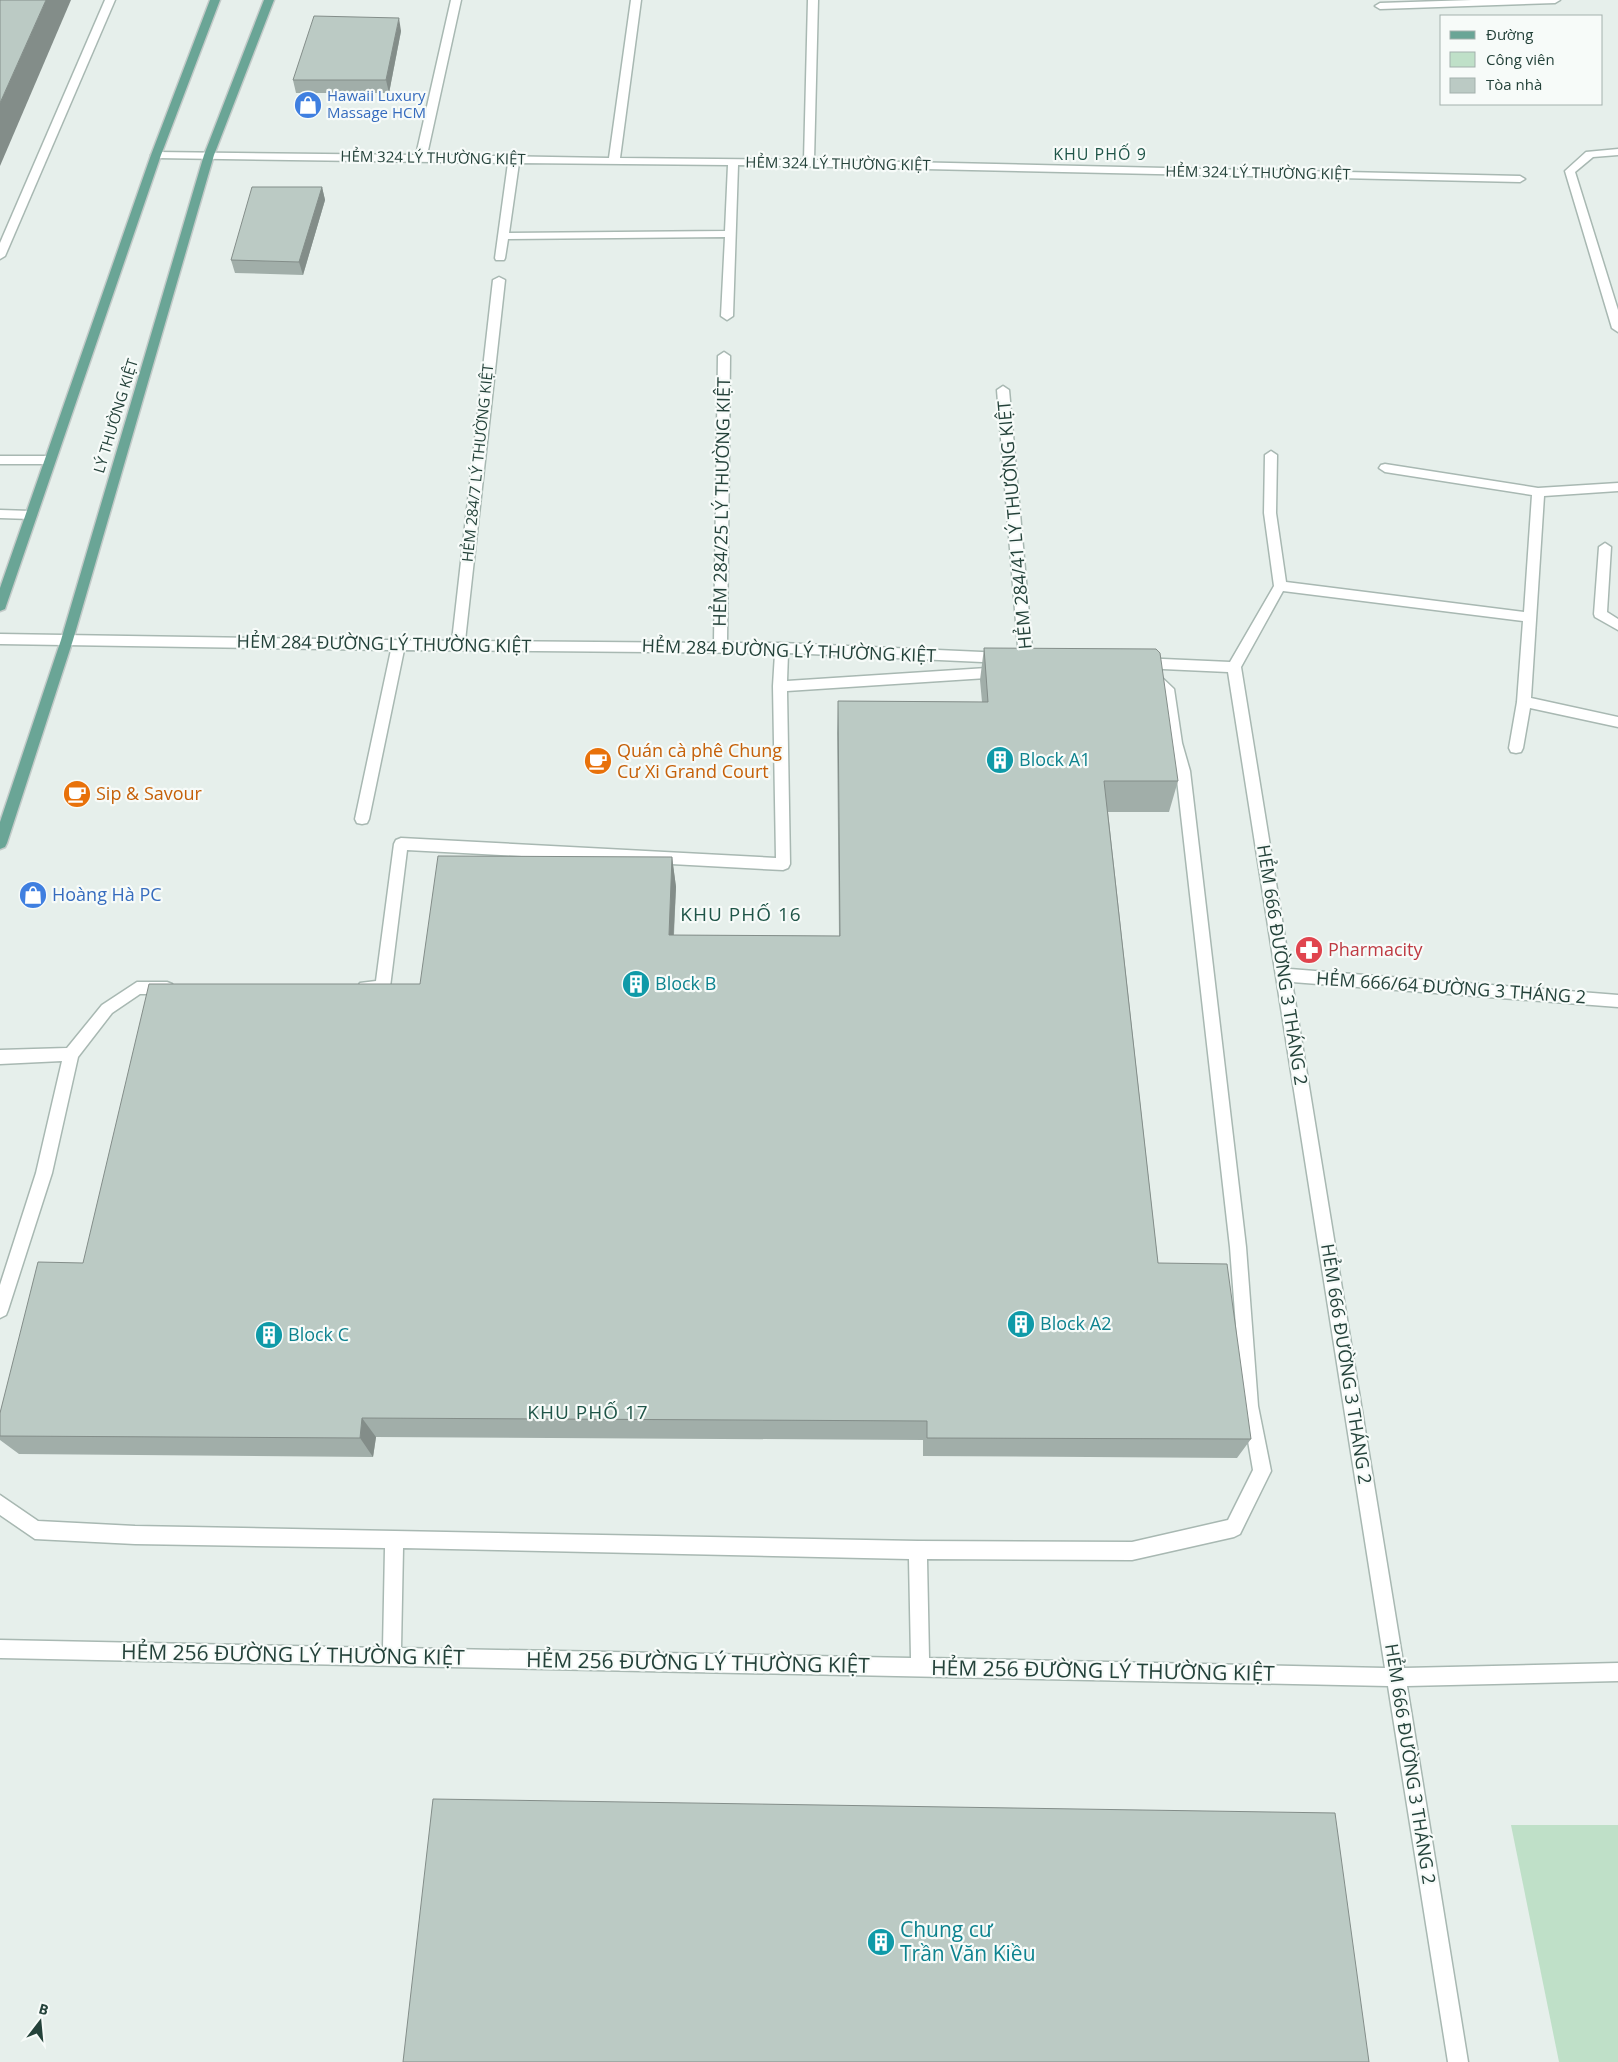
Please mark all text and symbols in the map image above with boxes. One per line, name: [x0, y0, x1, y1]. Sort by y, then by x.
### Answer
legend: [1440, 15, 1603, 105]
text: Đường: [1486, 24, 1533, 44]
text: Công viên: [1486, 49, 1555, 69]
text: Tòa nhà: [1486, 74, 1542, 94]
place label: Hawaii Luxury Massage HCM: [327, 85, 426, 122]
shop icon: Hawaii Luxury Massage HCM: [293, 90, 323, 120]
district label: KHU PHỐ 9: [1053, 143, 1147, 165]
street label: HẺM 324 LÝ THƯỜNG KIỆT: [340, 145, 527, 169]
street label: HẺM 324 LÝ THƯỜNG KIỆT: [745, 151, 932, 175]
street label: HẺM 324 LÝ THƯỜNG KIỆT: [1165, 160, 1352, 184]
street label: LÝ THƯỜNG KIỆT: [88, 355, 142, 475]
street label: HẺM 284/7 LÝ THƯỜNG KIỆT: [457, 362, 497, 563]
street label: HẺM 284/25 LÝ THƯỜNG KIỆT: [707, 377, 735, 627]
street label: HẺM 284/41 LÝ THƯỜNG KIỆT: [991, 400, 1037, 650]
street label: HẺM 284 ĐƯỜNG LÝ THƯỜNG KIỆT: [237, 628, 532, 658]
street label: HẺM 284 ĐƯỜNG LÝ THƯỜNG KIỆT: [641, 633, 937, 667]
place label: Quán cà phê Chung Cư Xi Grand Court: [617, 738, 782, 783]
building icon: Block A1: [985, 745, 1015, 775]
cafe icon: Quán cà phê Chung Cư Xi Grand Court: [583, 746, 613, 776]
place label: Block A1: [1019, 747, 1090, 771]
cafe icon: Sip & Savour: [62, 779, 92, 809]
place label: Sip & Savour: [96, 781, 203, 805]
street label: HẺM 666 ĐƯỜNG 3 THÁNG 2: [1252, 843, 1314, 1087]
shop icon: Hoàng Hà PC: [18, 880, 48, 910]
place label: Hoàng Hà PC: [52, 882, 162, 906]
district label: KHU PHỐ 16: [680, 901, 802, 927]
pharmacy icon: Pharmacity: [1294, 935, 1324, 965]
place label: Pharmacity: [1328, 937, 1423, 961]
street label: HẺM 666/64 ĐƯỜNG 3 THÁNG 2: [1315, 966, 1587, 1008]
building icon: Block B: [621, 969, 651, 999]
place label: Block B: [655, 971, 716, 995]
street label: HẺM 666 ĐƯỜNG 3 THÁNG 2: [1316, 1242, 1378, 1486]
building icon: Block A2: [1006, 1309, 1036, 1339]
place label: Block A2: [1040, 1311, 1111, 1335]
building icon: Block C: [254, 1320, 284, 1350]
place label: Block C: [288, 1322, 349, 1346]
district label: KHU PHỐ 17: [527, 1399, 649, 1425]
street label: HẺM 256 ĐƯỜNG LÝ THƯỜNG KIỆT: [121, 1637, 466, 1671]
street label: HẺM 666 ĐƯỜNG 3 THÁNG 2: [1380, 1642, 1442, 1886]
street label: HẺM 256 ĐƯỜNG LÝ THƯỜNG KIỆT: [526, 1645, 871, 1679]
street label: HẺM 256 ĐƯỜNG LÝ THƯỜNG KIỆT: [931, 1653, 1276, 1687]
place label: Chung cư Trần Văn Kiều: [900, 1915, 1036, 1967]
building icon: Chung cư Trần Văn Kiều: [866, 1927, 896, 1957]
north arrow: [15, 1997, 65, 2047]
text: B: [37, 1999, 51, 2019]

